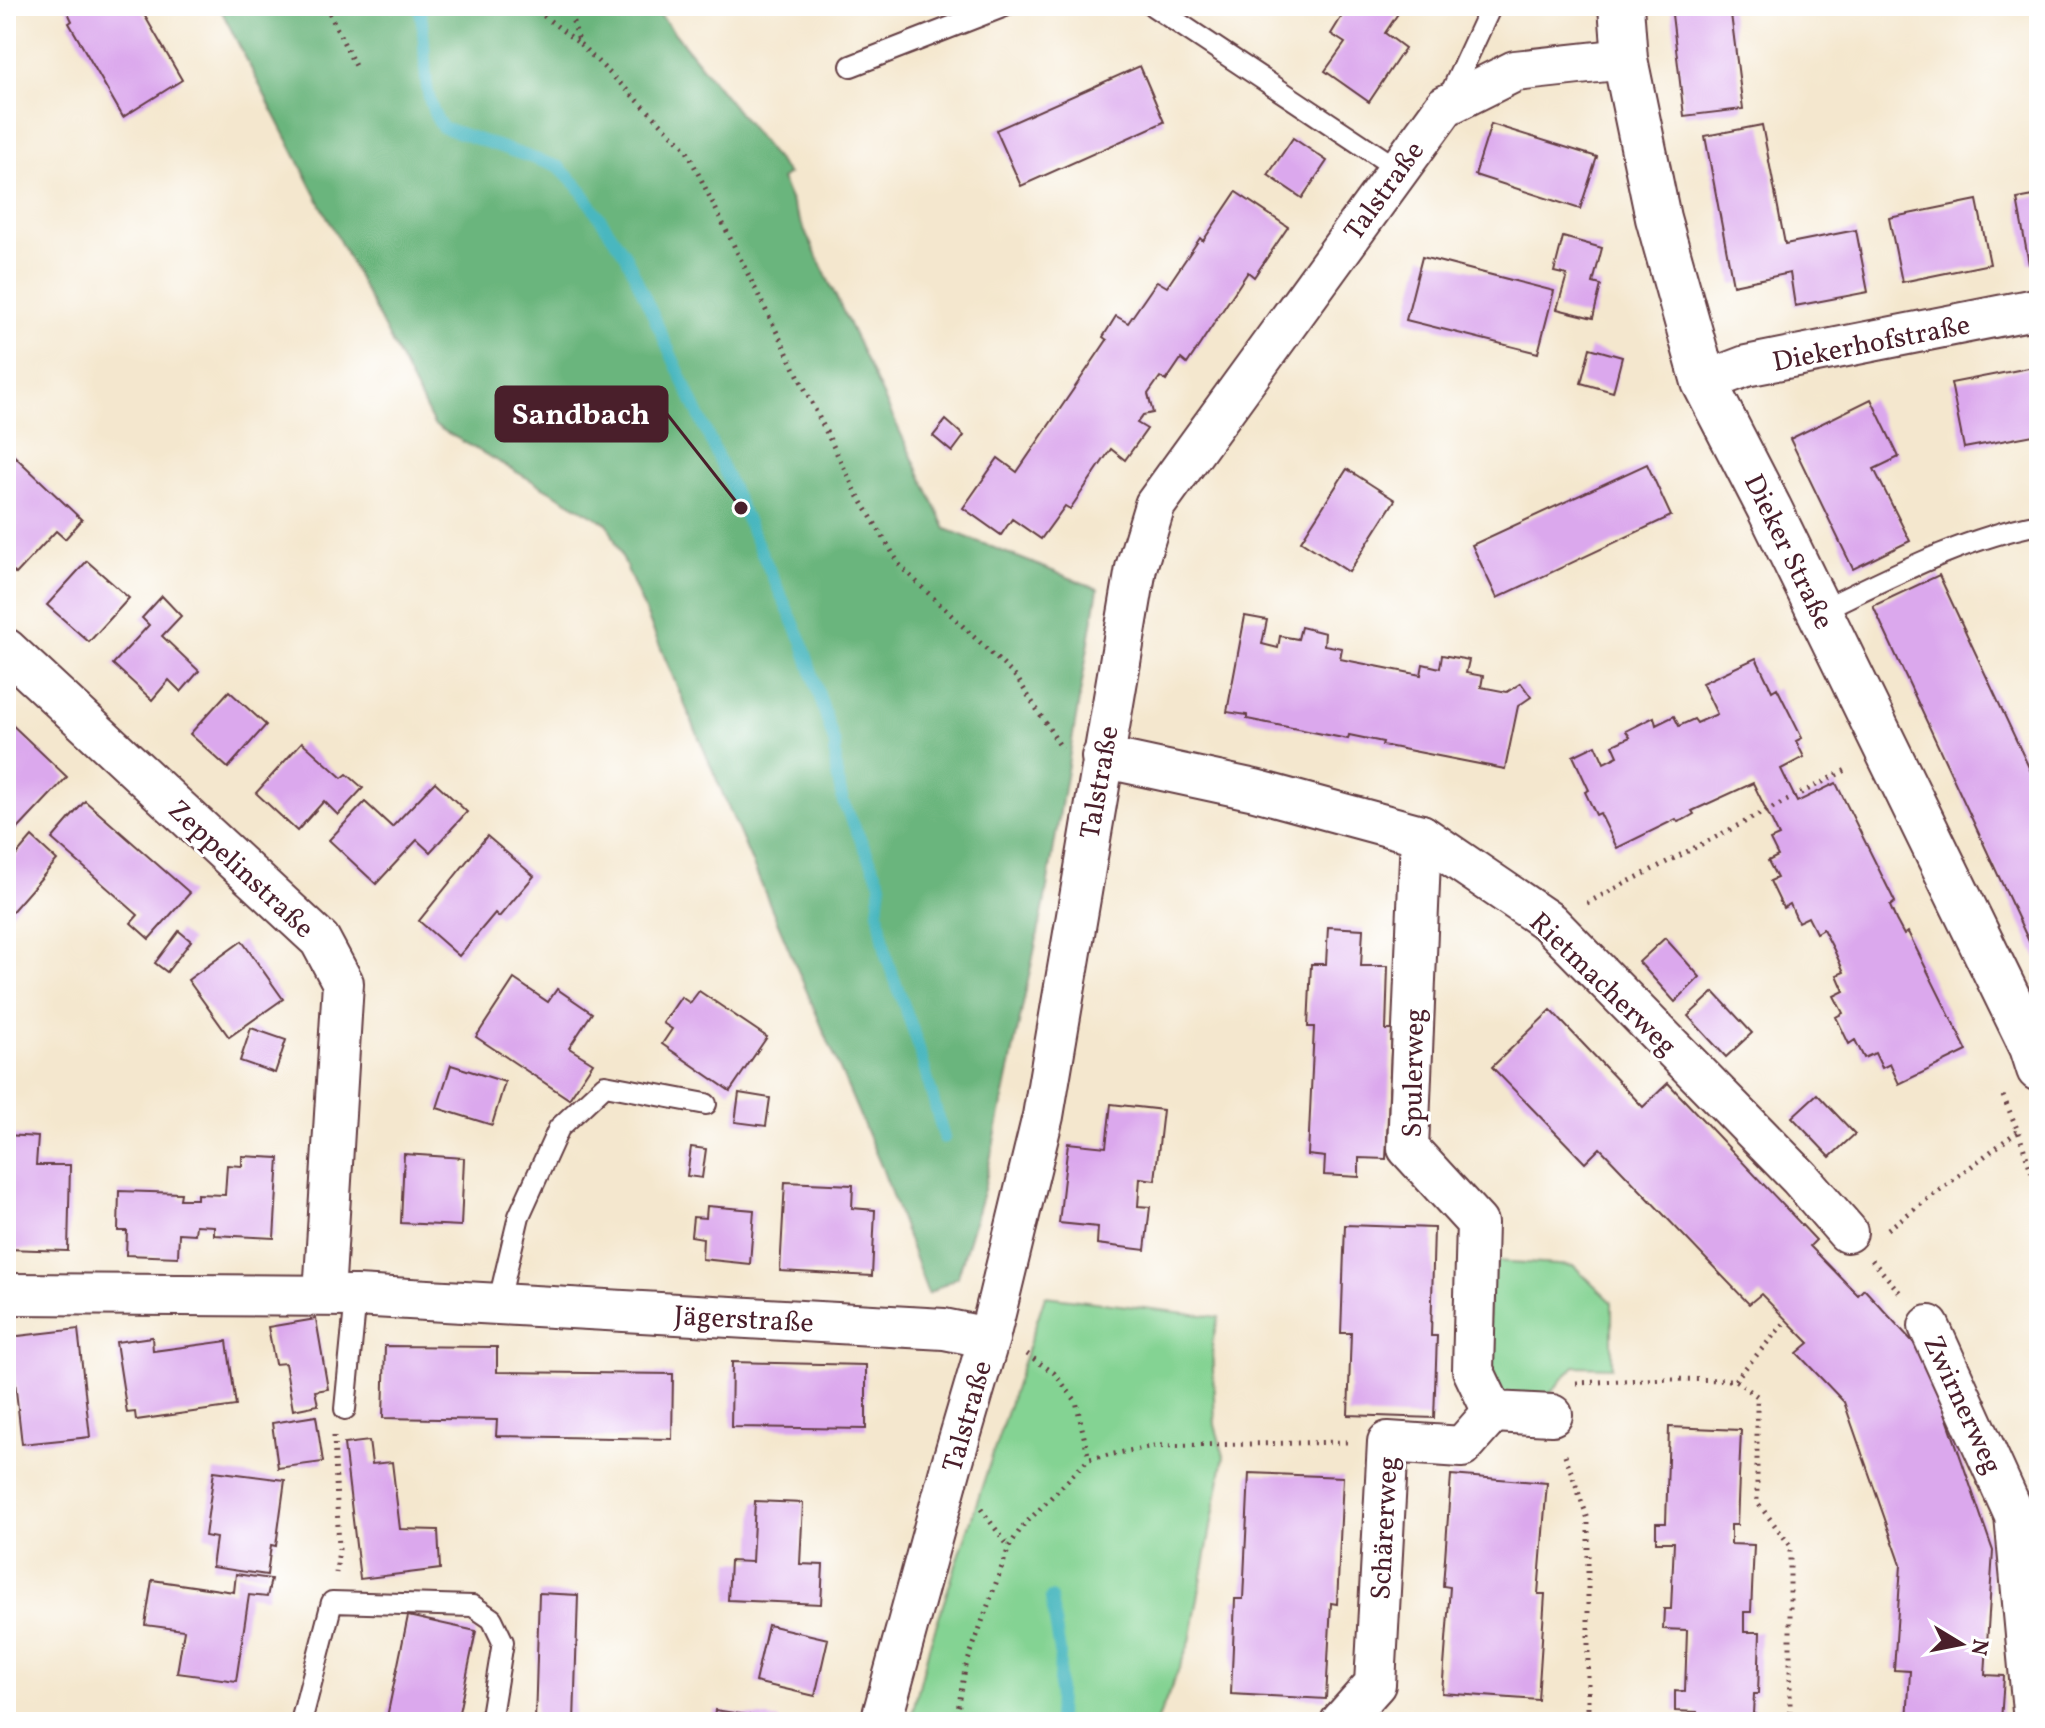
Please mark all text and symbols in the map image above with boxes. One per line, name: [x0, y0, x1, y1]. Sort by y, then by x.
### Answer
street label: Talstraße: [1336, 134, 1434, 249]
street label: Diekerhofstraße: [1769, 306, 1974, 383]
callout: Sandbach: [496, 387, 667, 441]
text: Sandbach: [512, 395, 650, 437]
street label: Dieker Straße: [1733, 468, 1842, 636]
street label: Talstraße: [1071, 723, 1130, 842]
street label: Zeppelinstraße: [158, 792, 322, 948]
street label: Rietmacherweg: [1520, 904, 1685, 1065]
street label: Spulerweg: [1394, 1008, 1435, 1138]
street label: Jägerstraße: [673, 1297, 815, 1344]
street label: Zwirnerweg: [1913, 1329, 2011, 1481]
street label: Talstraße: [934, 1356, 1003, 1477]
street label: Schärerweg: [1362, 1455, 1409, 1601]
north arrow: [1921, 1604, 2001, 1684]
text: N: [1962, 1636, 1995, 1658]

